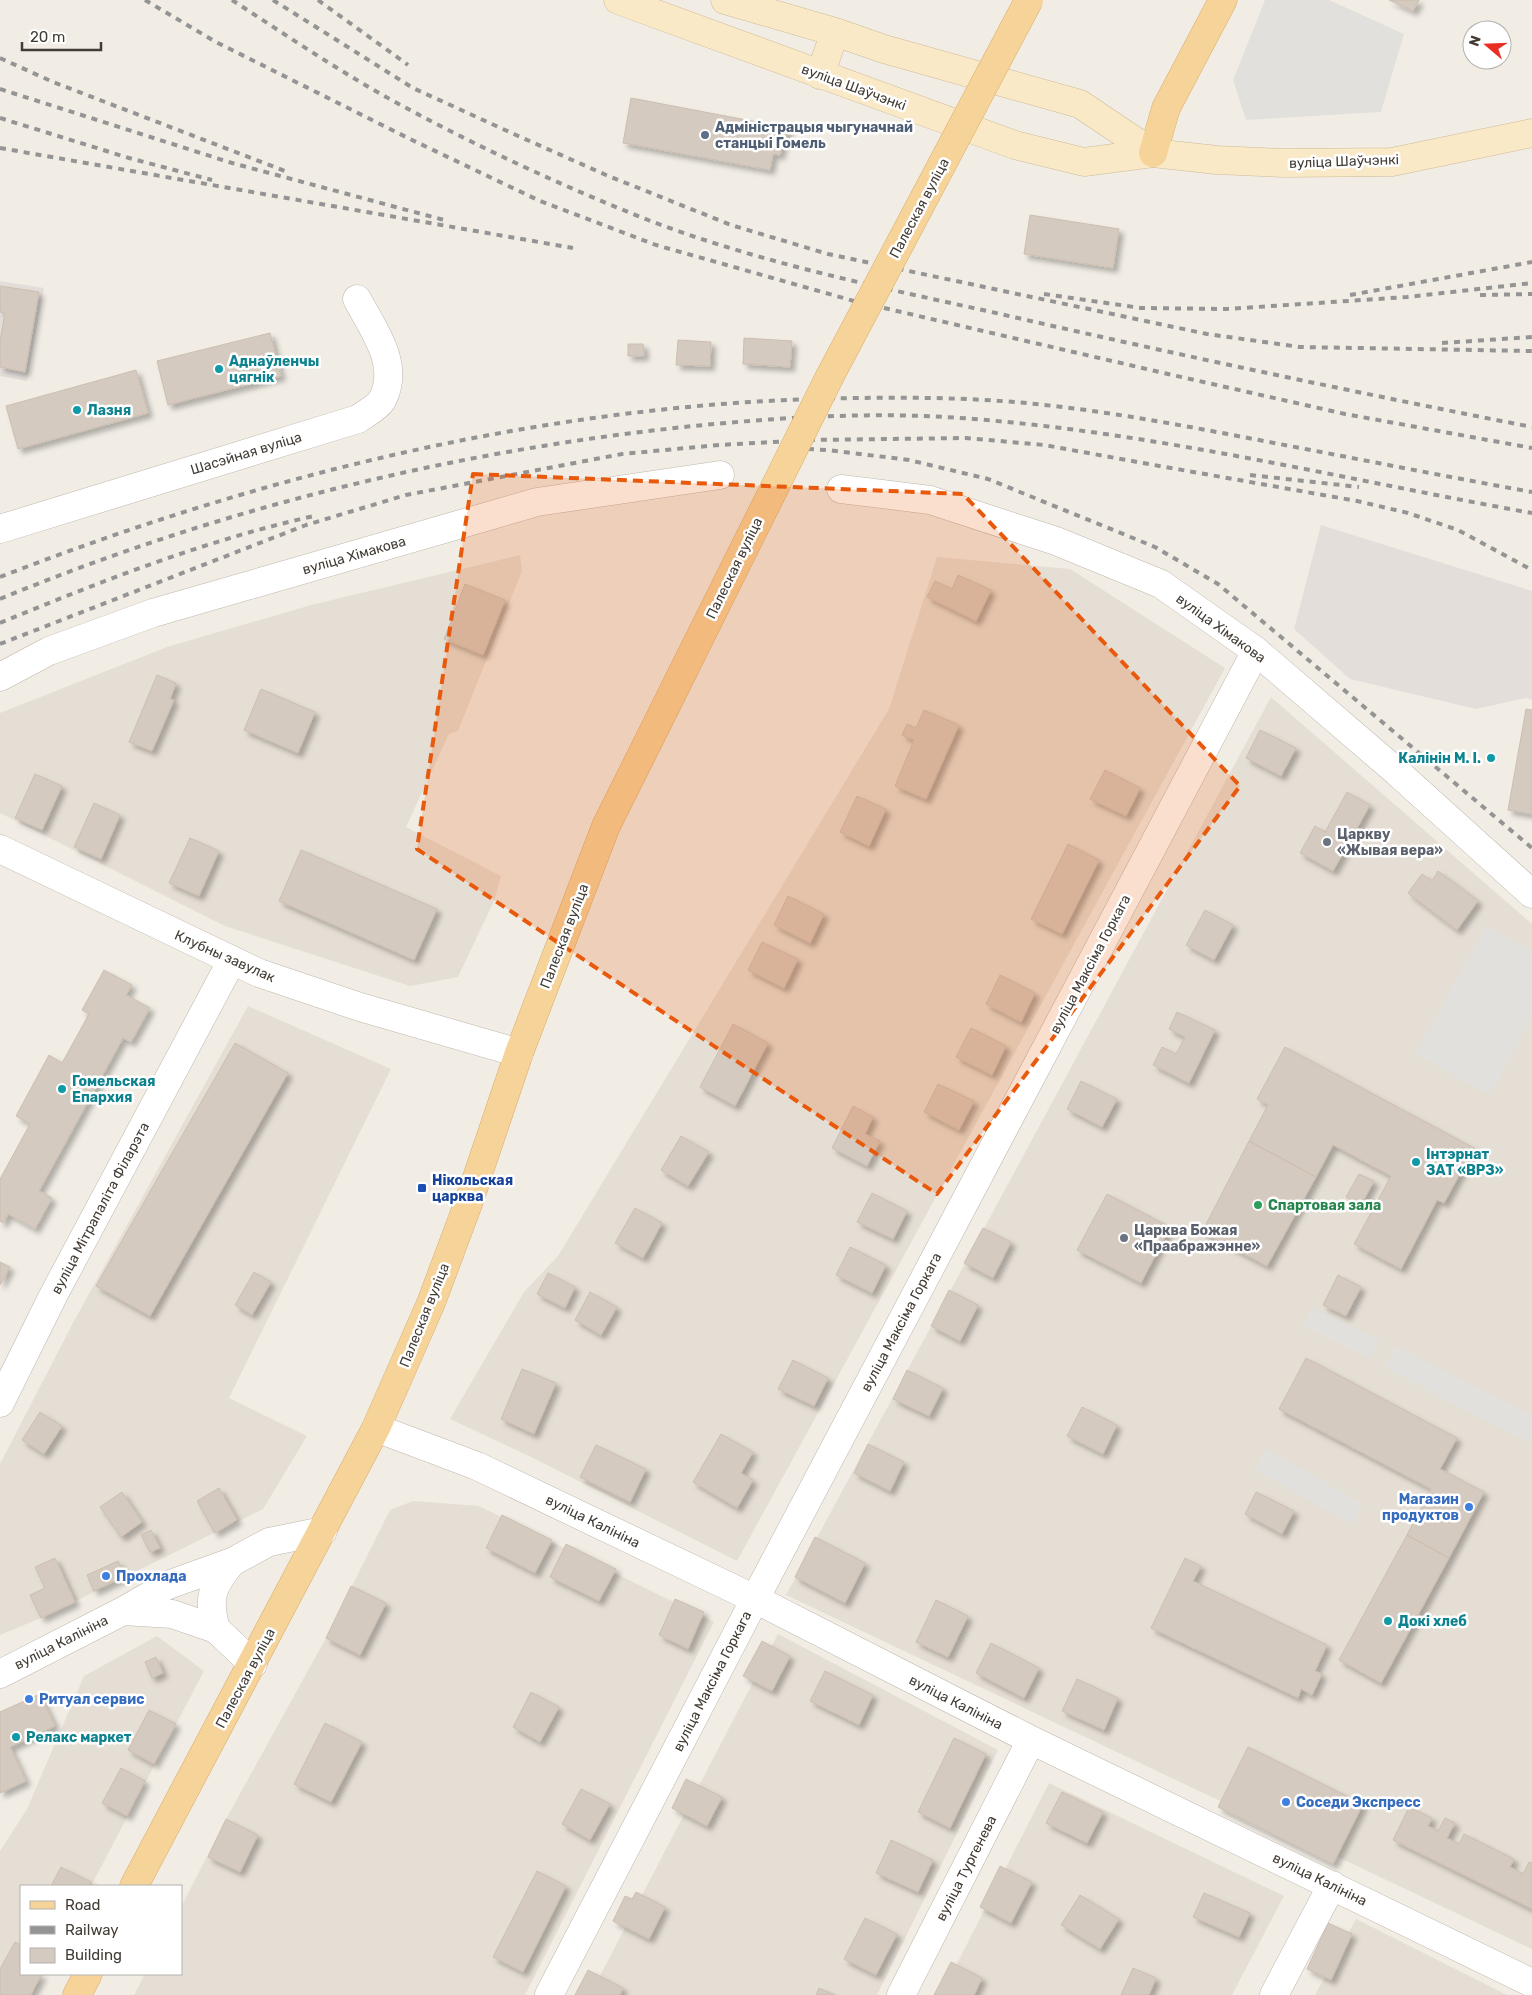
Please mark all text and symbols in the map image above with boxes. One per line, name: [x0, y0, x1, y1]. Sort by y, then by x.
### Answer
scale bar: [22, 20, 101, 52]
north arrow: [1462, 20, 1512, 70]
text: 20 m: [30, 28, 65, 46]
text: N: [1466, 33, 1485, 48]
street label: вуліца Шаўчэнкі: [799, 61, 908, 114]
place label: Адміністрацыя чыгуначнай станцыі Гомель: [715, 119, 913, 152]
marker: Адміністрацыя чыгуначнай станцыі Гомель: [699, 129, 711, 141]
street label: вуліца Шаўчэнкі: [1289, 151, 1399, 172]
street label: Палеская вуліца: [886, 155, 953, 261]
place label: Аднаўленчы цягнік: [229, 353, 319, 386]
marker: Аднаўленчы цягнік: [213, 363, 225, 375]
place label: Лазня: [87, 402, 131, 419]
marker: Лазня: [71, 404, 83, 416]
street label: Шасэйная вуліца: [188, 428, 304, 478]
street label: Палеская вуліца: [703, 515, 766, 622]
street label: вуліца Хімакова: [300, 533, 408, 578]
street label: вуліца Хімакова: [1173, 590, 1269, 667]
place label: Калінін М. І.: [1398, 750, 1481, 767]
marker: Калінін М. І.: [1485, 752, 1497, 764]
place label: Царкву «Жывая вера»: [1337, 826, 1443, 859]
marker: Царкву «Жывая вера»: [1321, 836, 1333, 848]
street label: Палеская вуліца: [537, 881, 592, 991]
street label: вуліца Максіма Горкага: [1047, 892, 1134, 1037]
street label: Клубны завулак: [172, 927, 278, 986]
place label: Гомельская Епархия: [72, 1073, 155, 1106]
marker: Гомельская Епархия: [56, 1083, 68, 1095]
street label: вуліца Мітрапаліта Філарэта: [48, 1119, 153, 1297]
place label: Інтэрнат ЗАТ «ВРЗ»: [1426, 1146, 1504, 1179]
marker: Інтэрнат ЗАТ «ВРЗ»: [1410, 1156, 1422, 1168]
place label: Нікольская царква: [432, 1172, 513, 1205]
marker: Нікольская царква: [416, 1182, 428, 1194]
place label: Спартовая зала: [1268, 1197, 1381, 1214]
marker: Спартовая зала: [1252, 1199, 1264, 1211]
place label: Царква Божая «Праабражэнне»: [1134, 1222, 1260, 1255]
marker: Царква Божая «Праабражэнне»: [1118, 1232, 1130, 1244]
street label: вуліца Максіма Горкага: [858, 1250, 945, 1395]
street label: Палеская вуліца: [396, 1261, 453, 1370]
street label: вуліца Калініна: [543, 1491, 643, 1552]
place label: Магазин продуктов: [1382, 1491, 1459, 1524]
marker: Магазин продуктов: [1463, 1501, 1475, 1513]
place label: Прохлада: [116, 1568, 187, 1585]
marker: Прохлада: [100, 1570, 112, 1582]
street label: вуліца Максіма Горкага: [670, 1608, 755, 1754]
street label: вуліца Калініна: [12, 1612, 111, 1673]
place label: Докі хлеб: [1398, 1613, 1467, 1630]
marker: Докі хлеб: [1382, 1615, 1394, 1627]
street label: Палеская вуліца: [212, 1625, 279, 1731]
street label: вуліца Калініна: [906, 1672, 1005, 1733]
place label: Ритуал сервис: [39, 1691, 144, 1708]
marker: Ритуал сервис: [23, 1693, 35, 1705]
place label: Релакс маркет: [26, 1729, 132, 1746]
marker: Релакс маркет: [10, 1731, 22, 1743]
place label: Соседи Экспресс: [1296, 1794, 1421, 1811]
marker: Соседи Экспресс: [1280, 1796, 1292, 1808]
street label: вуліца Тургенева: [932, 1813, 1000, 1924]
street label: вуліца Калініна: [1270, 1849, 1370, 1910]
legend: [20, 1885, 182, 1975]
text: Road: [65, 1896, 101, 1914]
text: Railway: [65, 1921, 119, 1939]
text: Building: [65, 1946, 122, 1964]

